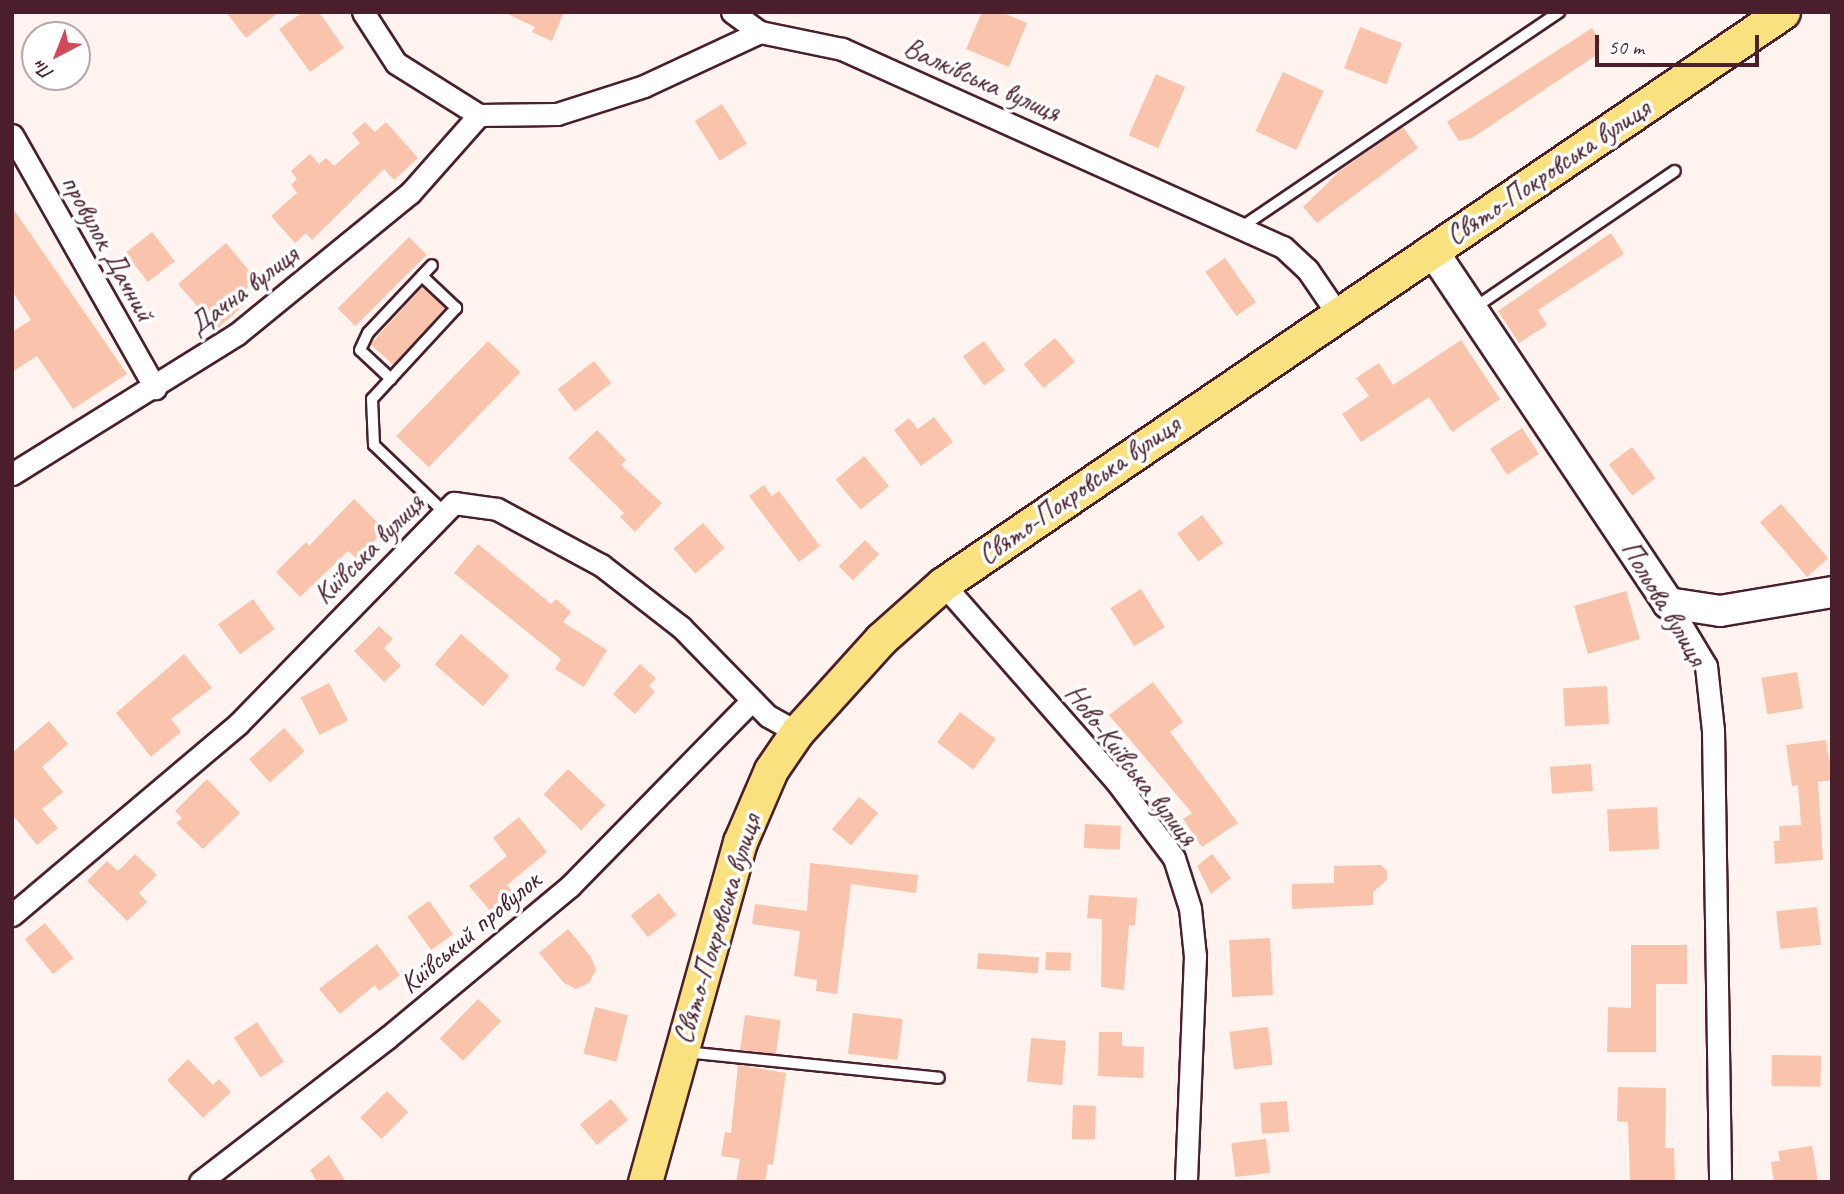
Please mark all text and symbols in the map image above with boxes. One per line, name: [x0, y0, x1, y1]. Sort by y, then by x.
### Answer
north arrow: [21, 21, 91, 91]
scale bar: [1599, 21, 1764, 65]
street label: Валківська вулиця: [898, 30, 1066, 130]
text: 50 m: [1608, 34, 1644, 60]
text: Пн: [28, 55, 59, 86]
street label: Свято-Покровська вулиця: [1440, 91, 1656, 253]
street label: провулок Дачний: [54, 169, 162, 327]
street label: Дачна вулиця: [181, 238, 305, 342]
street label: Свято-Покровська вулиця: [972, 408, 1186, 572]
street label: Київська вулиця: [306, 486, 432, 612]
street label: Польова вулиця: [1614, 534, 1714, 672]
street label: Ново-Київська вулиця: [1057, 677, 1205, 853]
street label: Свято-Покровська вулиця: [666, 810, 768, 1048]
street label: Київський провулок: [393, 863, 547, 1001]

